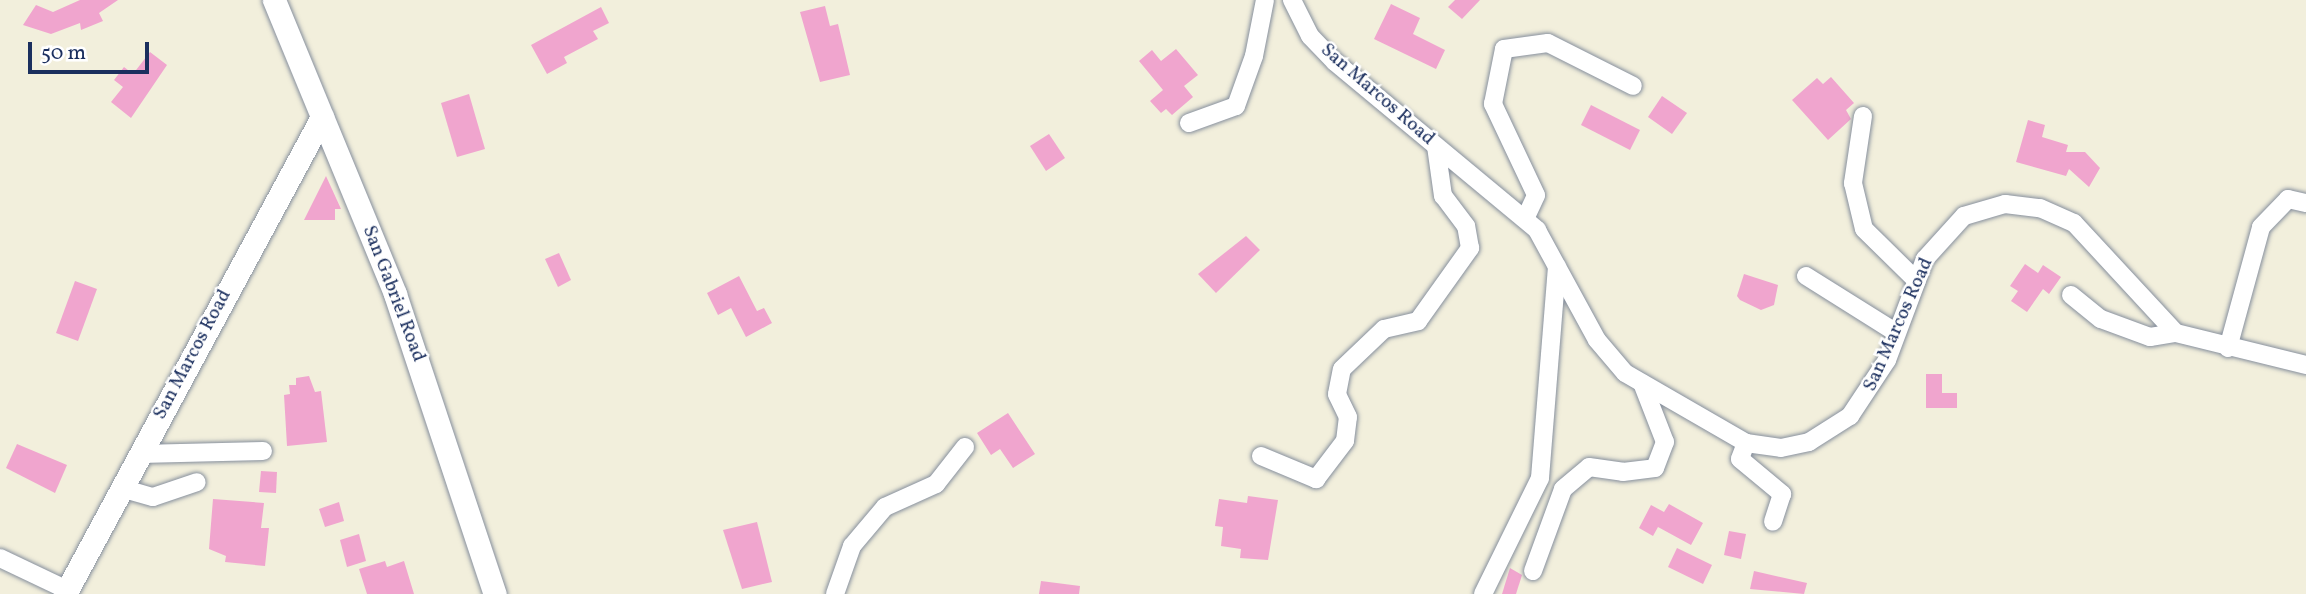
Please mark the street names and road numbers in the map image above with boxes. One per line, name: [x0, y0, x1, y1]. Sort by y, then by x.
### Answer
street label: San Marcos Road: [1315, 39, 1439, 151]
street label: San Gabriel Road: [357, 223, 429, 365]
street label: San Marcos Road: [1859, 255, 1939, 395]
street label: San Marcos Road: [149, 286, 237, 424]

